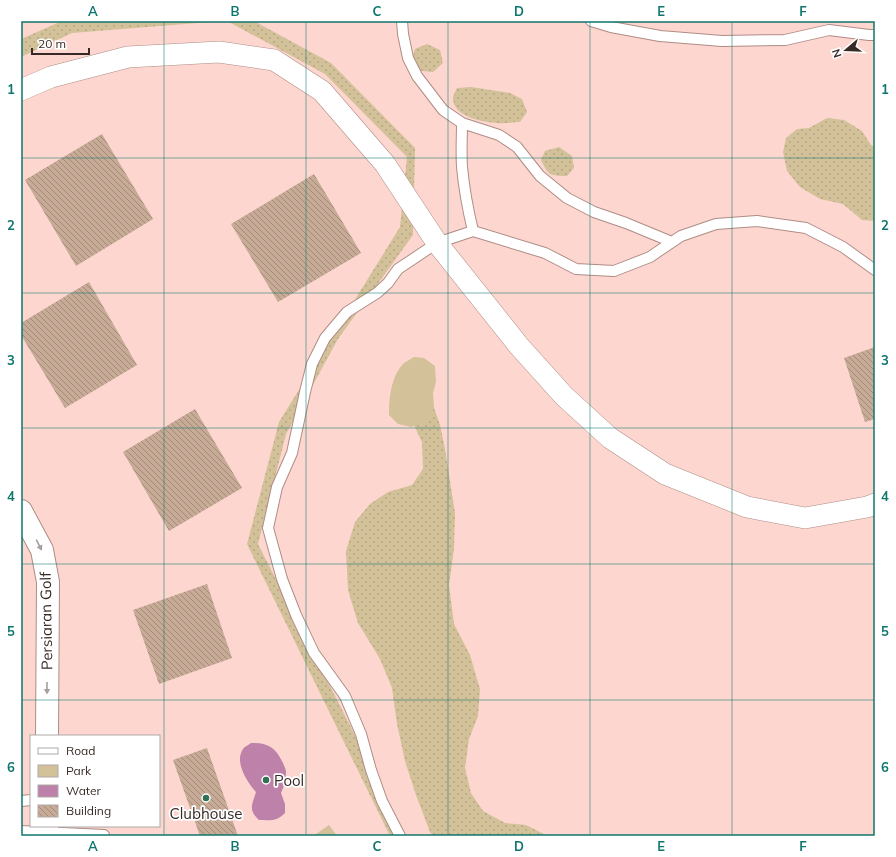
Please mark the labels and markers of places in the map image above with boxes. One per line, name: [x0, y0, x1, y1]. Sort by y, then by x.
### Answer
place label: Pool: [274, 771, 304, 790]
marker: Pool: [261, 775, 271, 785]
marker: Clubhouse: [201, 793, 211, 803]
place label: Clubhouse: [169, 804, 243, 823]

